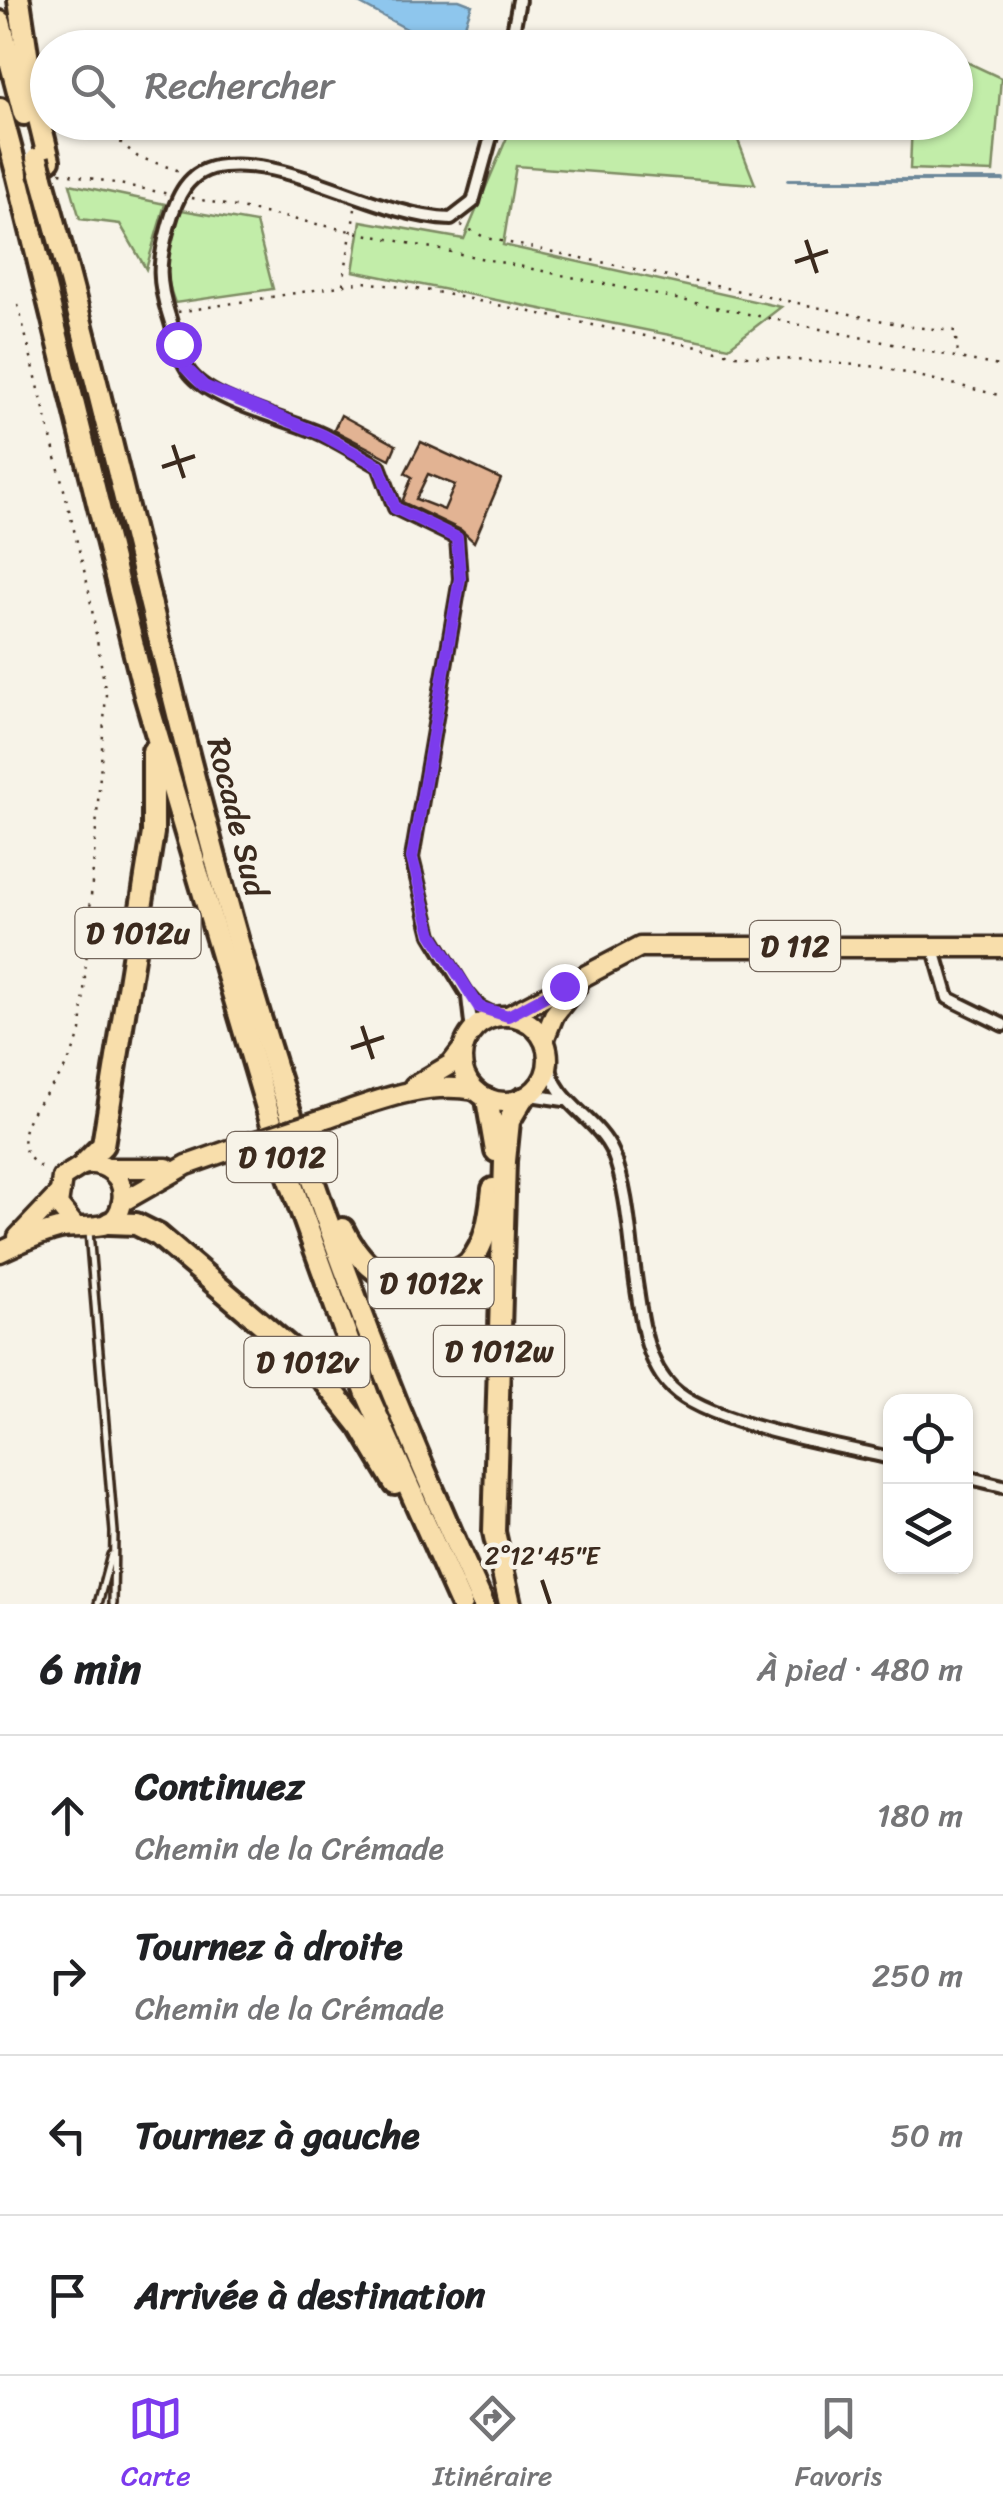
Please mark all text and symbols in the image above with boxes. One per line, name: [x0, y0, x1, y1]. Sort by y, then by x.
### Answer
search box: [30, 30, 973, 140]
text: Rechercher: [145, 52, 334, 119]
icon: search: [65, 58, 120, 113]
route start: [156, 322, 202, 368]
street label: Rocade Sud: [190, 731, 285, 905]
road number: D 1012u: [76, 908, 200, 958]
road number: D 112: [750, 921, 840, 971]
route end: [542, 964, 588, 1010]
road number: D 1012: [227, 1132, 337, 1182]
road number: D 1012x: [368, 1258, 494, 1308]
road number: D 1012w: [434, 1326, 564, 1376]
road number: D 1012v: [244, 1337, 370, 1387]
map controls: [883, 1394, 973, 1574]
button: locate: [883, 1394, 973, 1484]
button: layers: [883, 1484, 973, 1574]
text: 2°12'45"E: [485, 1533, 601, 1578]
text: 6 min: [40, 1632, 141, 1706]
text: À pied · 480 m: [757, 1641, 963, 1698]
text: Continuez: [135, 1753, 304, 1820]
text: 180 m: [877, 1787, 963, 1844]
icon: ahead: [40, 1788, 95, 1843]
text: Chemin de la Crémade: [135, 1820, 444, 1877]
text: Tournez à droite: [135, 1913, 403, 1980]
text: 250 m: [872, 1947, 963, 2004]
icon: right: [40, 1948, 95, 2003]
text: Chemin de la Crémade: [135, 1980, 444, 2037]
text: Tournez à gauche: [135, 2102, 419, 2169]
text: 50 m: [890, 2107, 963, 2164]
icon: left: [40, 2108, 95, 2163]
text: Arrivée à destination: [135, 2262, 485, 2329]
icon: arrive: [40, 2268, 95, 2323]
tab: Carte: [121, 2391, 191, 2500]
tab: Itinéraire: [433, 2391, 553, 2500]
tab: Favoris: [795, 2391, 882, 2500]

